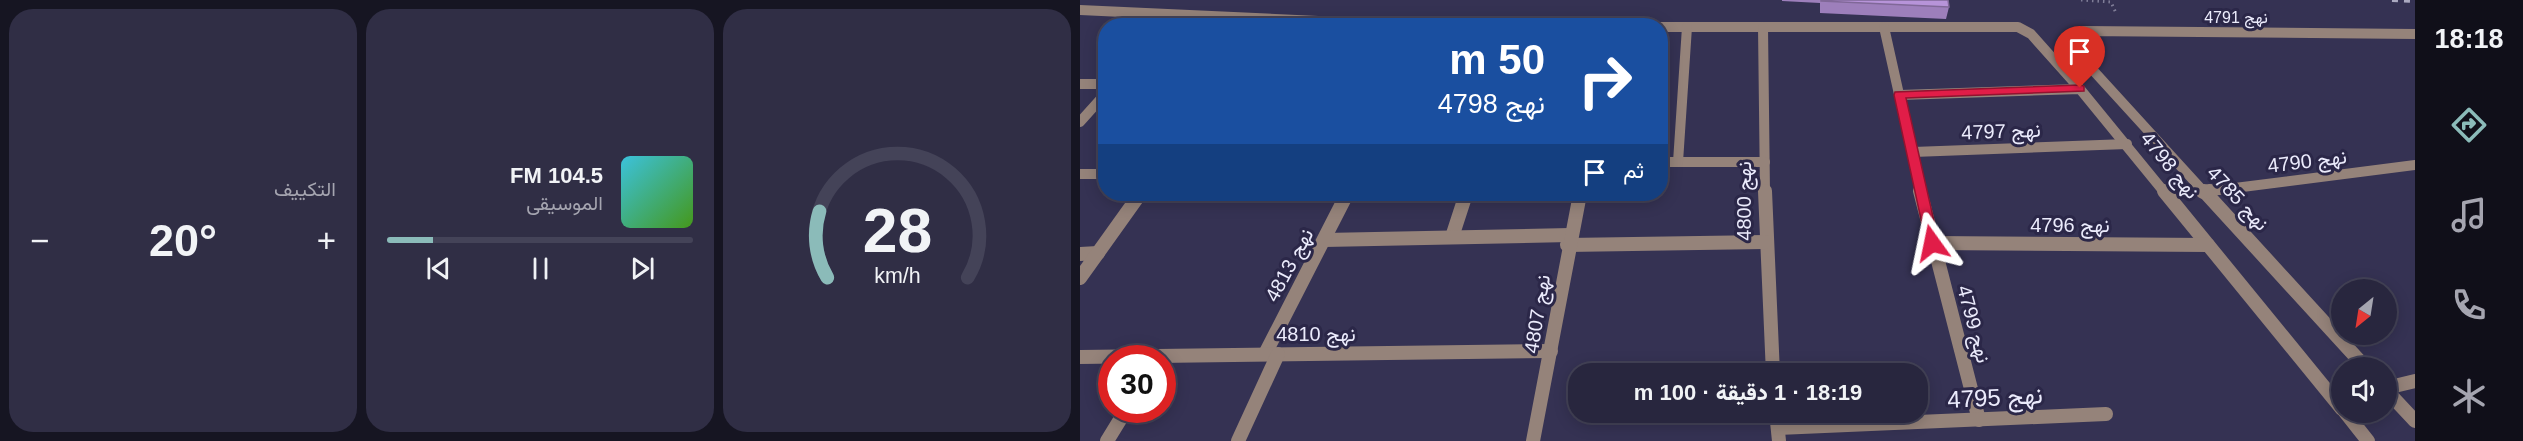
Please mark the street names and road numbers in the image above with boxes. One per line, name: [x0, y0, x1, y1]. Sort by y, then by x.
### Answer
street label: نهج 4791: [2204, 9, 2268, 29]
street label: نهج 4797: [1961, 119, 2041, 146]
street label: نهج 4798: [2134, 127, 2204, 205]
street label: نهج 4790: [2266, 145, 2348, 180]
street label: نهج 4800: [1733, 161, 1758, 241]
street label: نهج 4785: [2201, 161, 2273, 237]
street label: نهج 4796: [2030, 214, 2110, 239]
street label: نهج 4813: [1261, 225, 1320, 307]
street label: نهج 4807: [1520, 273, 1557, 355]
street label: نهج 4799: [1950, 283, 1995, 366]
street label: نهج 4810: [1276, 323, 1356, 348]
street label: نهج 4795: [1947, 381, 2044, 417]

